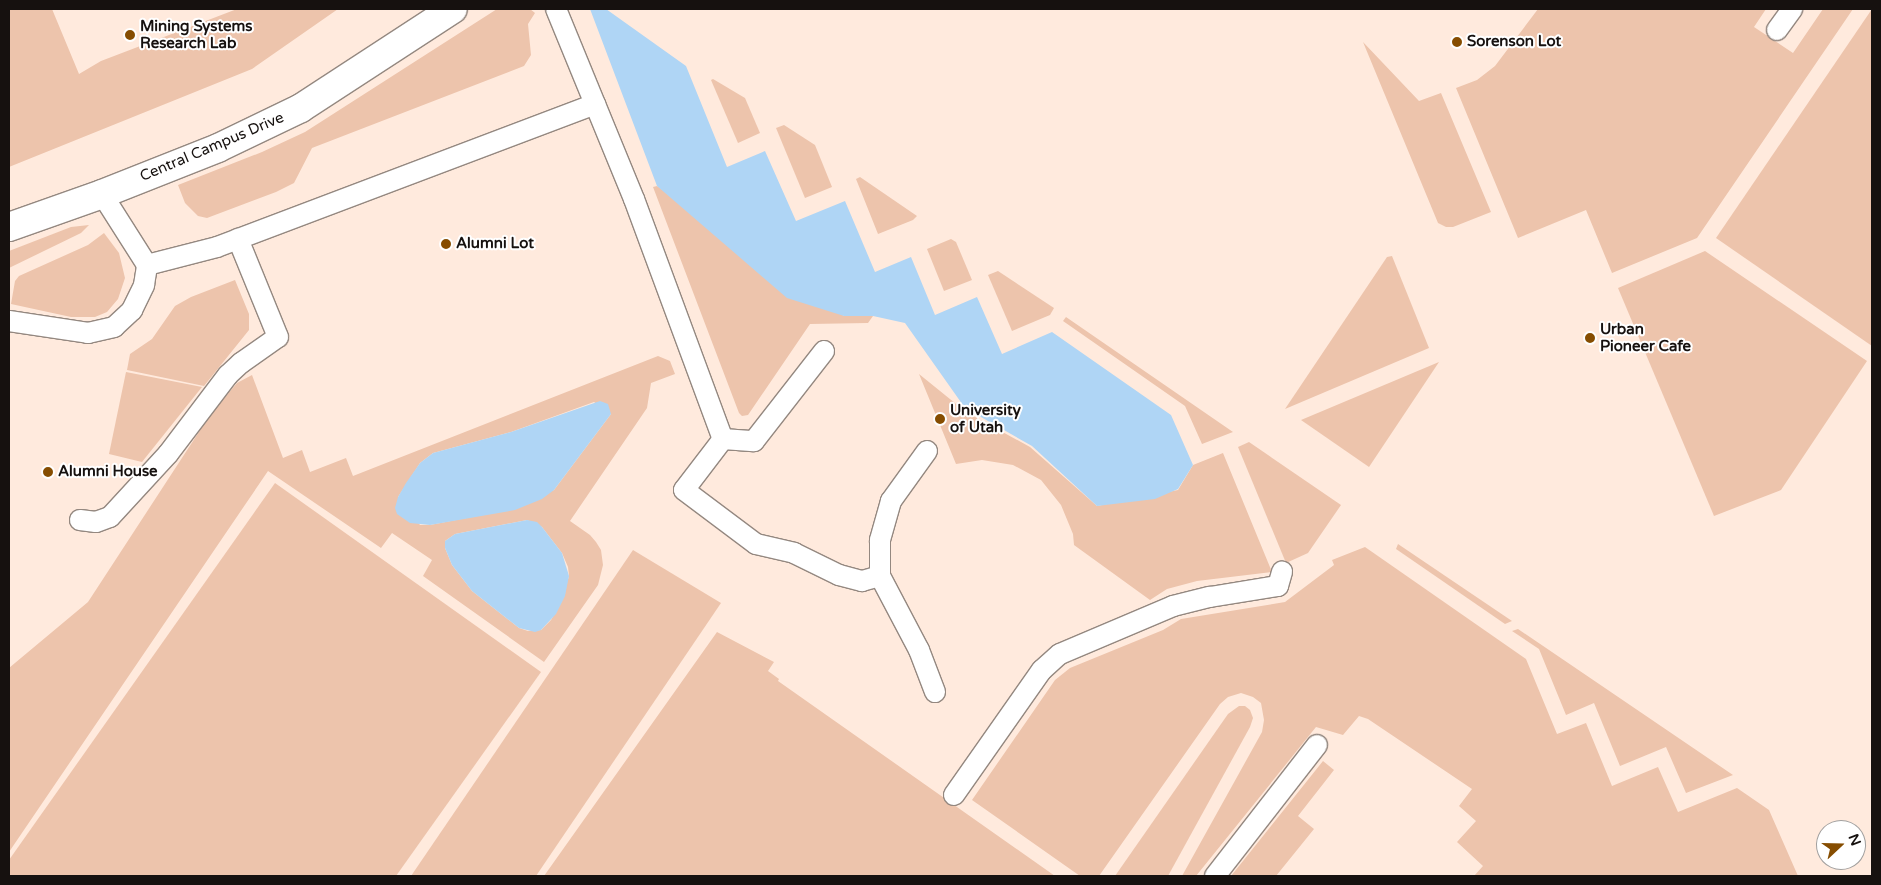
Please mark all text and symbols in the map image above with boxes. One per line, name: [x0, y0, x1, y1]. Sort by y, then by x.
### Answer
place label: Mining Systems Research Lab: [140, 17, 252, 52]
marker: Mining Systems Research Lab: [124, 29, 136, 41]
place label: Sorenson Lot: [1467, 33, 1561, 51]
marker: Sorenson Lot: [1451, 36, 1463, 48]
street label: Central Campus Drive: [137, 109, 287, 185]
place label: Alumni Lot: [456, 235, 534, 253]
marker: Alumni Lot: [440, 238, 452, 250]
place label: Urban Pioneer Cafe: [1600, 320, 1691, 355]
marker: Urban Pioneer Cafe: [1584, 332, 1596, 344]
place label: University of Utah: [950, 401, 1021, 436]
marker: University of Utah: [934, 413, 946, 425]
place label: Alumni House: [58, 463, 158, 481]
marker: Alumni House: [42, 466, 54, 478]
north arrow: [1816, 820, 1866, 870]
text: N: [1845, 832, 1864, 848]

